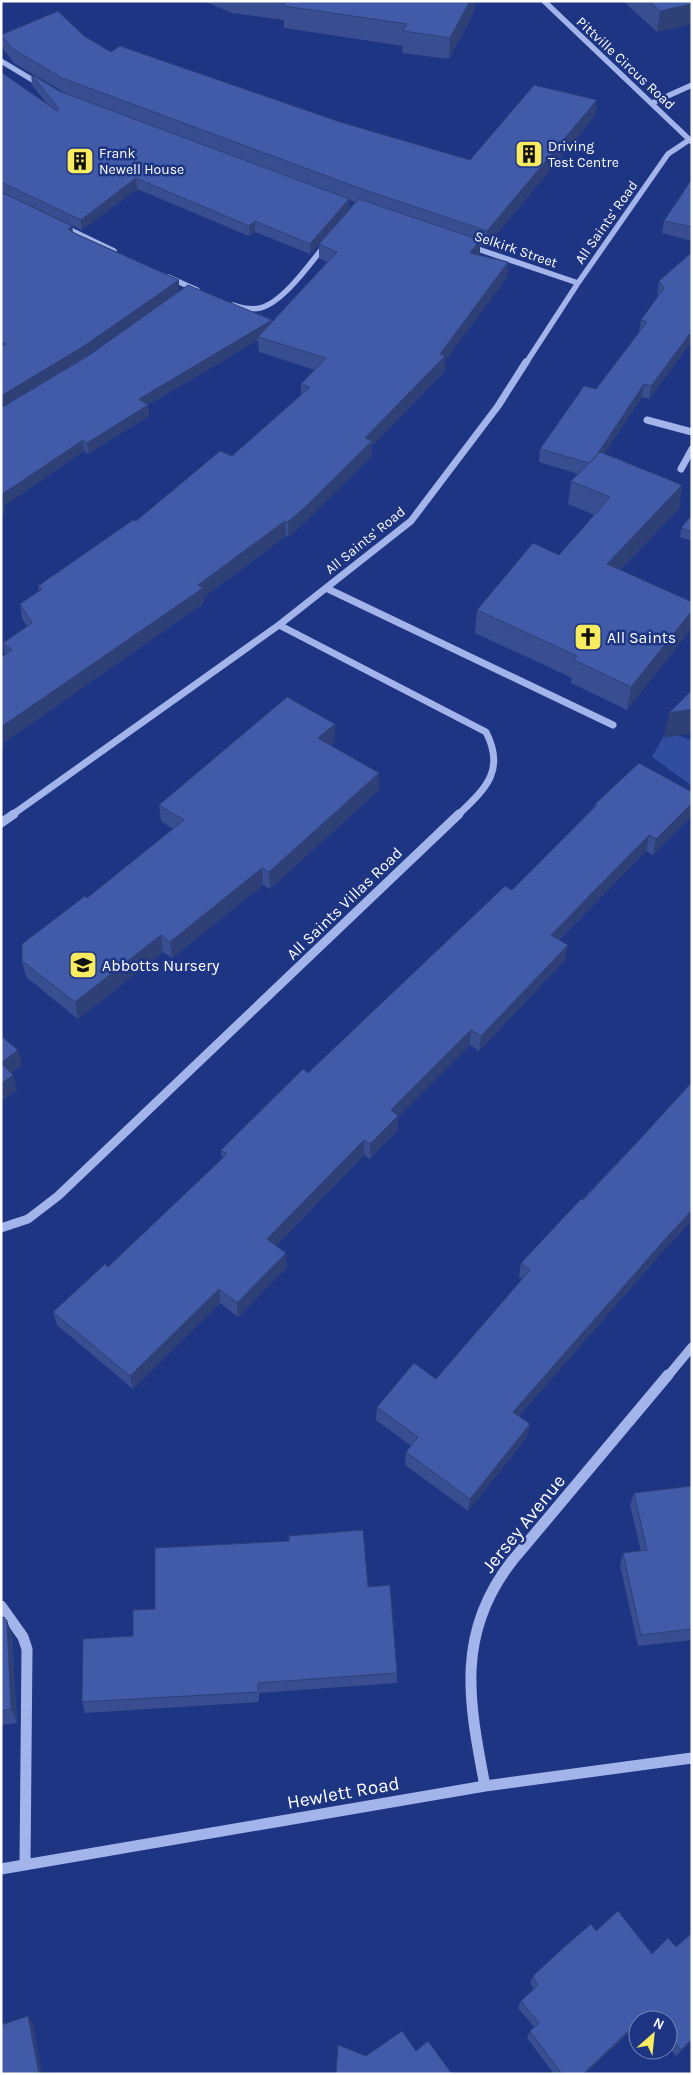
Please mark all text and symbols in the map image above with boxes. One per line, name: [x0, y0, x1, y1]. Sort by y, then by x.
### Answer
street label: Pittville Circus Road: [573, 13, 678, 113]
place label: Driving Test Centre: [548, 138, 619, 171]
building icon: Driving Test Centre: [514, 139, 544, 169]
place label: Frank Newell House: [99, 145, 184, 178]
building icon: Frank Newell House: [65, 146, 95, 176]
street label: All Saints' Road: [571, 177, 642, 267]
street label: Selkirk Street: [472, 227, 559, 272]
street label: All Saints' Road: [322, 503, 409, 578]
church icon: All Saints: [573, 622, 603, 652]
place label: All Saints: [607, 628, 676, 647]
street label: All Saints Villas Road: [282, 843, 406, 964]
school or university icon: Abbotts Nursery: [68, 950, 98, 980]
place label: Abbotts Nursery: [102, 956, 220, 975]
street label: Jersey Avenue: [477, 1470, 570, 1577]
street label: Hewlett Road: [285, 1772, 401, 1814]
north arrow: [628, 2010, 678, 2060]
text: N: [650, 2014, 667, 2034]

